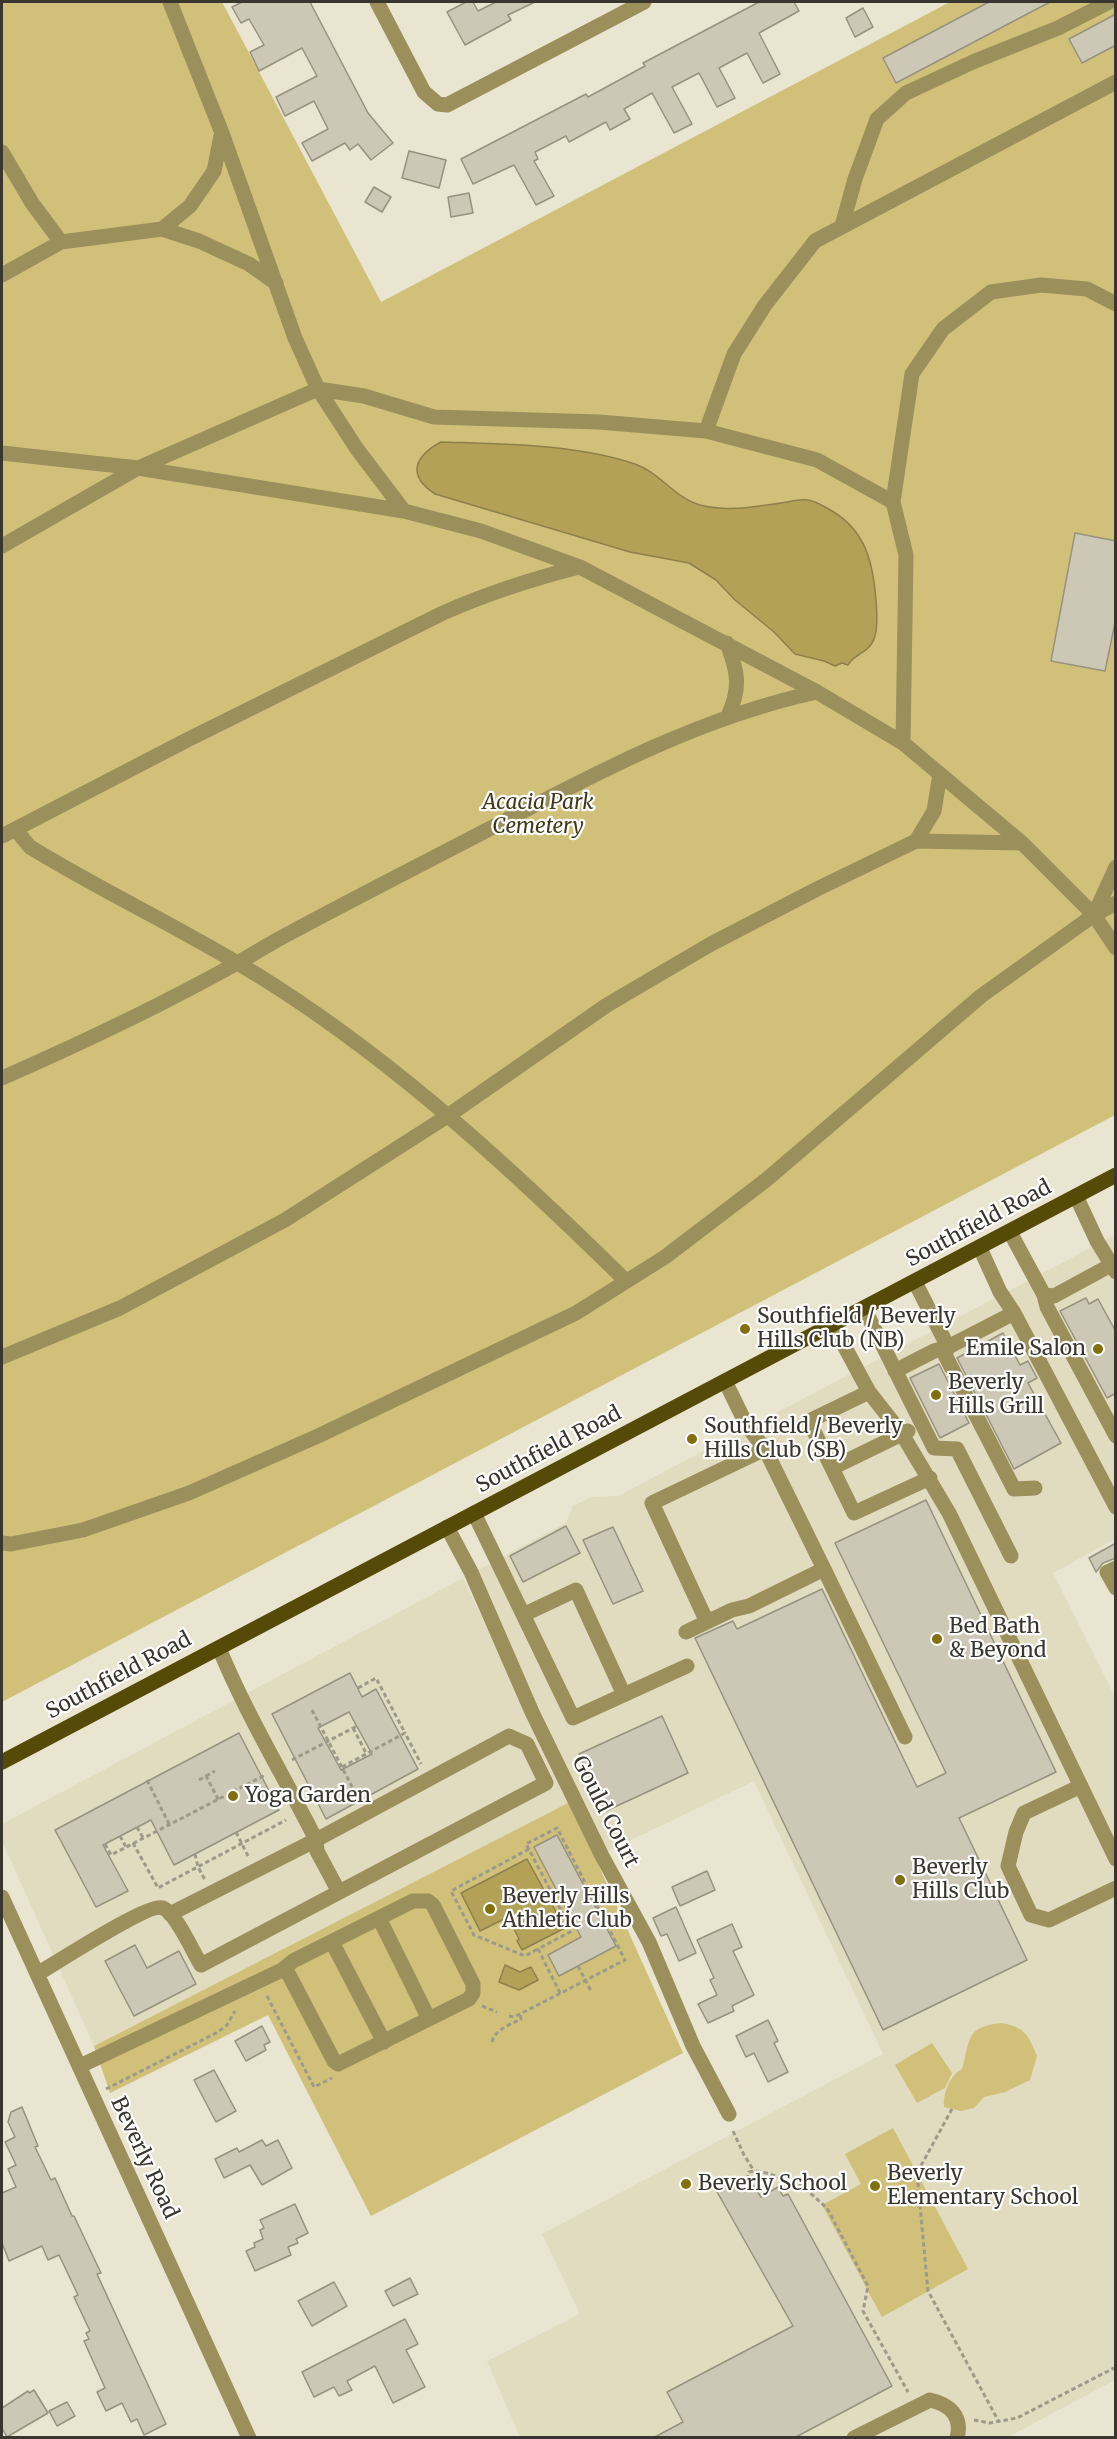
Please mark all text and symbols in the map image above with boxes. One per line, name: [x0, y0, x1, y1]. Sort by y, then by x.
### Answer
park label: Acacia Park Cemetery: [482, 790, 594, 840]
street label: Southfield Road: [902, 1175, 1056, 1273]
place label: Southfield / Beverly Hills Club (NB): [757, 1304, 956, 1354]
marker: Southfield / Beverly Hills Club (NB): [738, 1322, 752, 1336]
place label: Emile Salon: [966, 1336, 1086, 1362]
marker: Emile Salon: [1091, 1342, 1105, 1356]
place label: Beverly Hills Grill: [948, 1370, 1044, 1420]
marker: Beverly Hills Grill: [929, 1388, 943, 1402]
street label: Southfield Road: [472, 1401, 626, 1499]
place label: Southfield / Beverly Hills Club (SB): [704, 1414, 903, 1464]
marker: Southfield / Beverly Hills Club (SB): [685, 1432, 699, 1446]
place label: Bed Bath & Beyond: [949, 1614, 1046, 1664]
street label: Southfield Road: [42, 1627, 196, 1725]
marker: Bed Bath & Beyond: [930, 1632, 944, 1646]
street label: Gould Court: [566, 1752, 644, 1872]
place label: Yoga Garden: [245, 1783, 371, 1809]
marker: Yoga Garden: [226, 1789, 240, 1803]
place label: Beverly Hills Club: [912, 1855, 1009, 1905]
marker: Beverly Hills Club: [893, 1873, 907, 1887]
place label: Beverly Hills Athletic Club: [502, 1884, 632, 1934]
marker: Beverly Hills Athletic Club: [483, 1902, 497, 1916]
street label: Beverly Road: [105, 2093, 183, 2223]
place label: Beverly Elementary School: [887, 2161, 1078, 2211]
place label: Beverly School: [698, 2171, 847, 2197]
marker: Beverly School: [679, 2177, 693, 2191]
marker: Beverly Elementary School: [868, 2179, 882, 2193]

